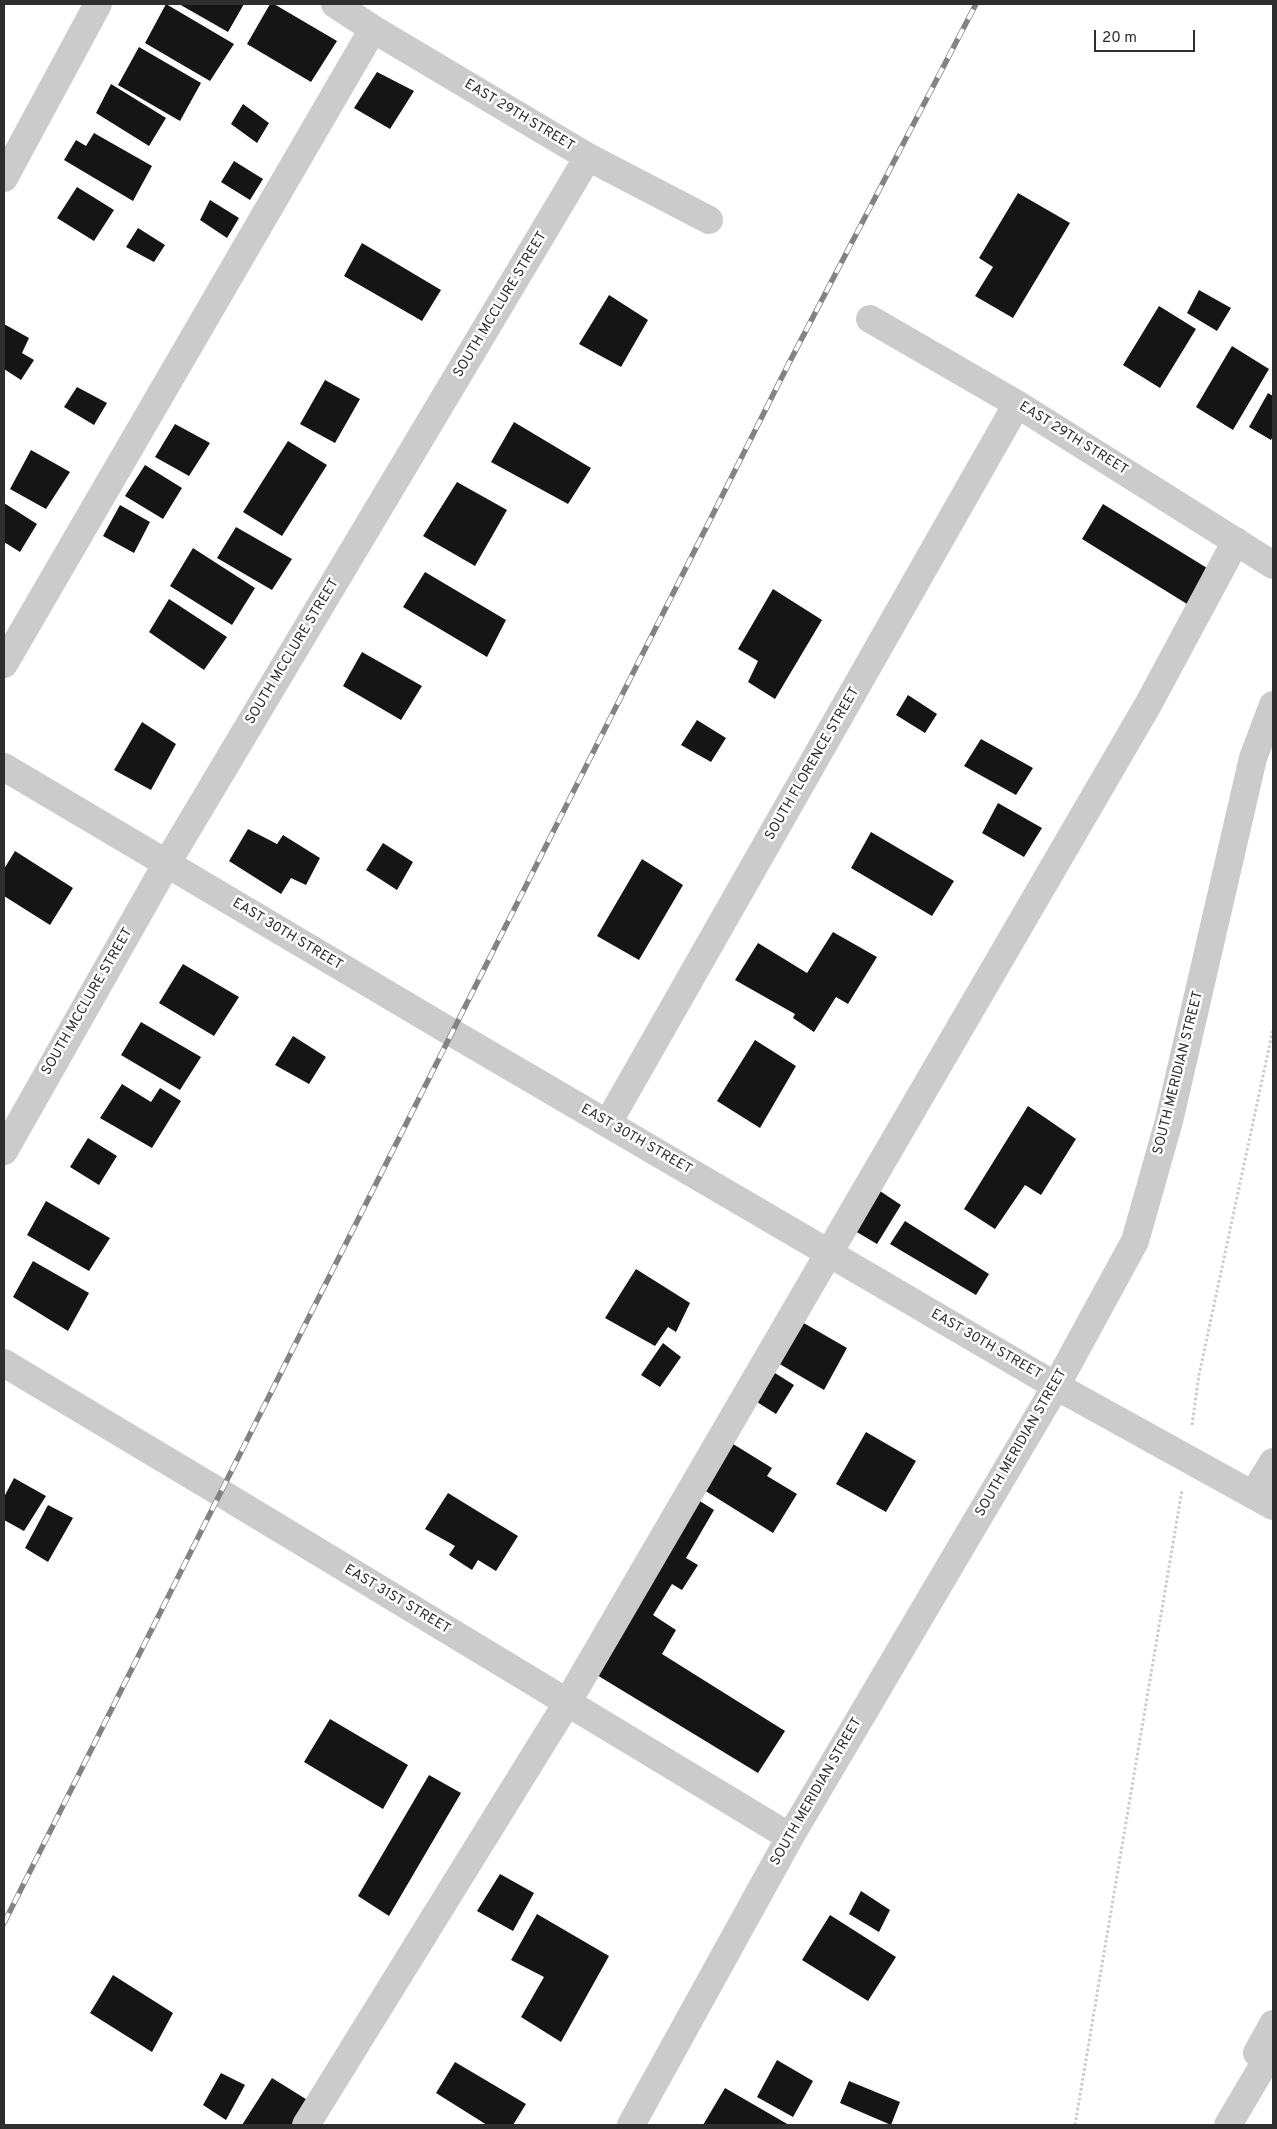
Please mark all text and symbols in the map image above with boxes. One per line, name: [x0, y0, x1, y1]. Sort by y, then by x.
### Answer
scale bar: [1097, 20, 1198, 52]
text: 20 m: [1102, 29, 1137, 48]
street label: EAST 29TH STREET: [461, 77, 577, 155]
street label: SOUTH MCCLURE STREET: [451, 229, 551, 381]
street label: EAST 29TH STREET: [1015, 399, 1131, 479]
street label: SOUTH MCCLURE STREET: [243, 576, 343, 728]
street label: SOUTH FLORENCE STREET: [762, 685, 864, 843]
street label: EAST 30TH STREET: [229, 895, 345, 975]
street label: SOUTH MCCLURE STREET: [39, 925, 137, 1079]
street label: SOUTH MERIDIAN STREET: [1151, 989, 1207, 1157]
street label: EAST 30TH STREET: [577, 1101, 695, 1179]
street label: EAST 30TH STREET: [927, 1306, 1045, 1384]
street label: SOUTH MERIDIAN STREET: [973, 1366, 1071, 1520]
street label: EAST 31ST STREET: [341, 1562, 453, 1638]
street label: SOUTH MERIDIAN STREET: [768, 1715, 866, 1869]

